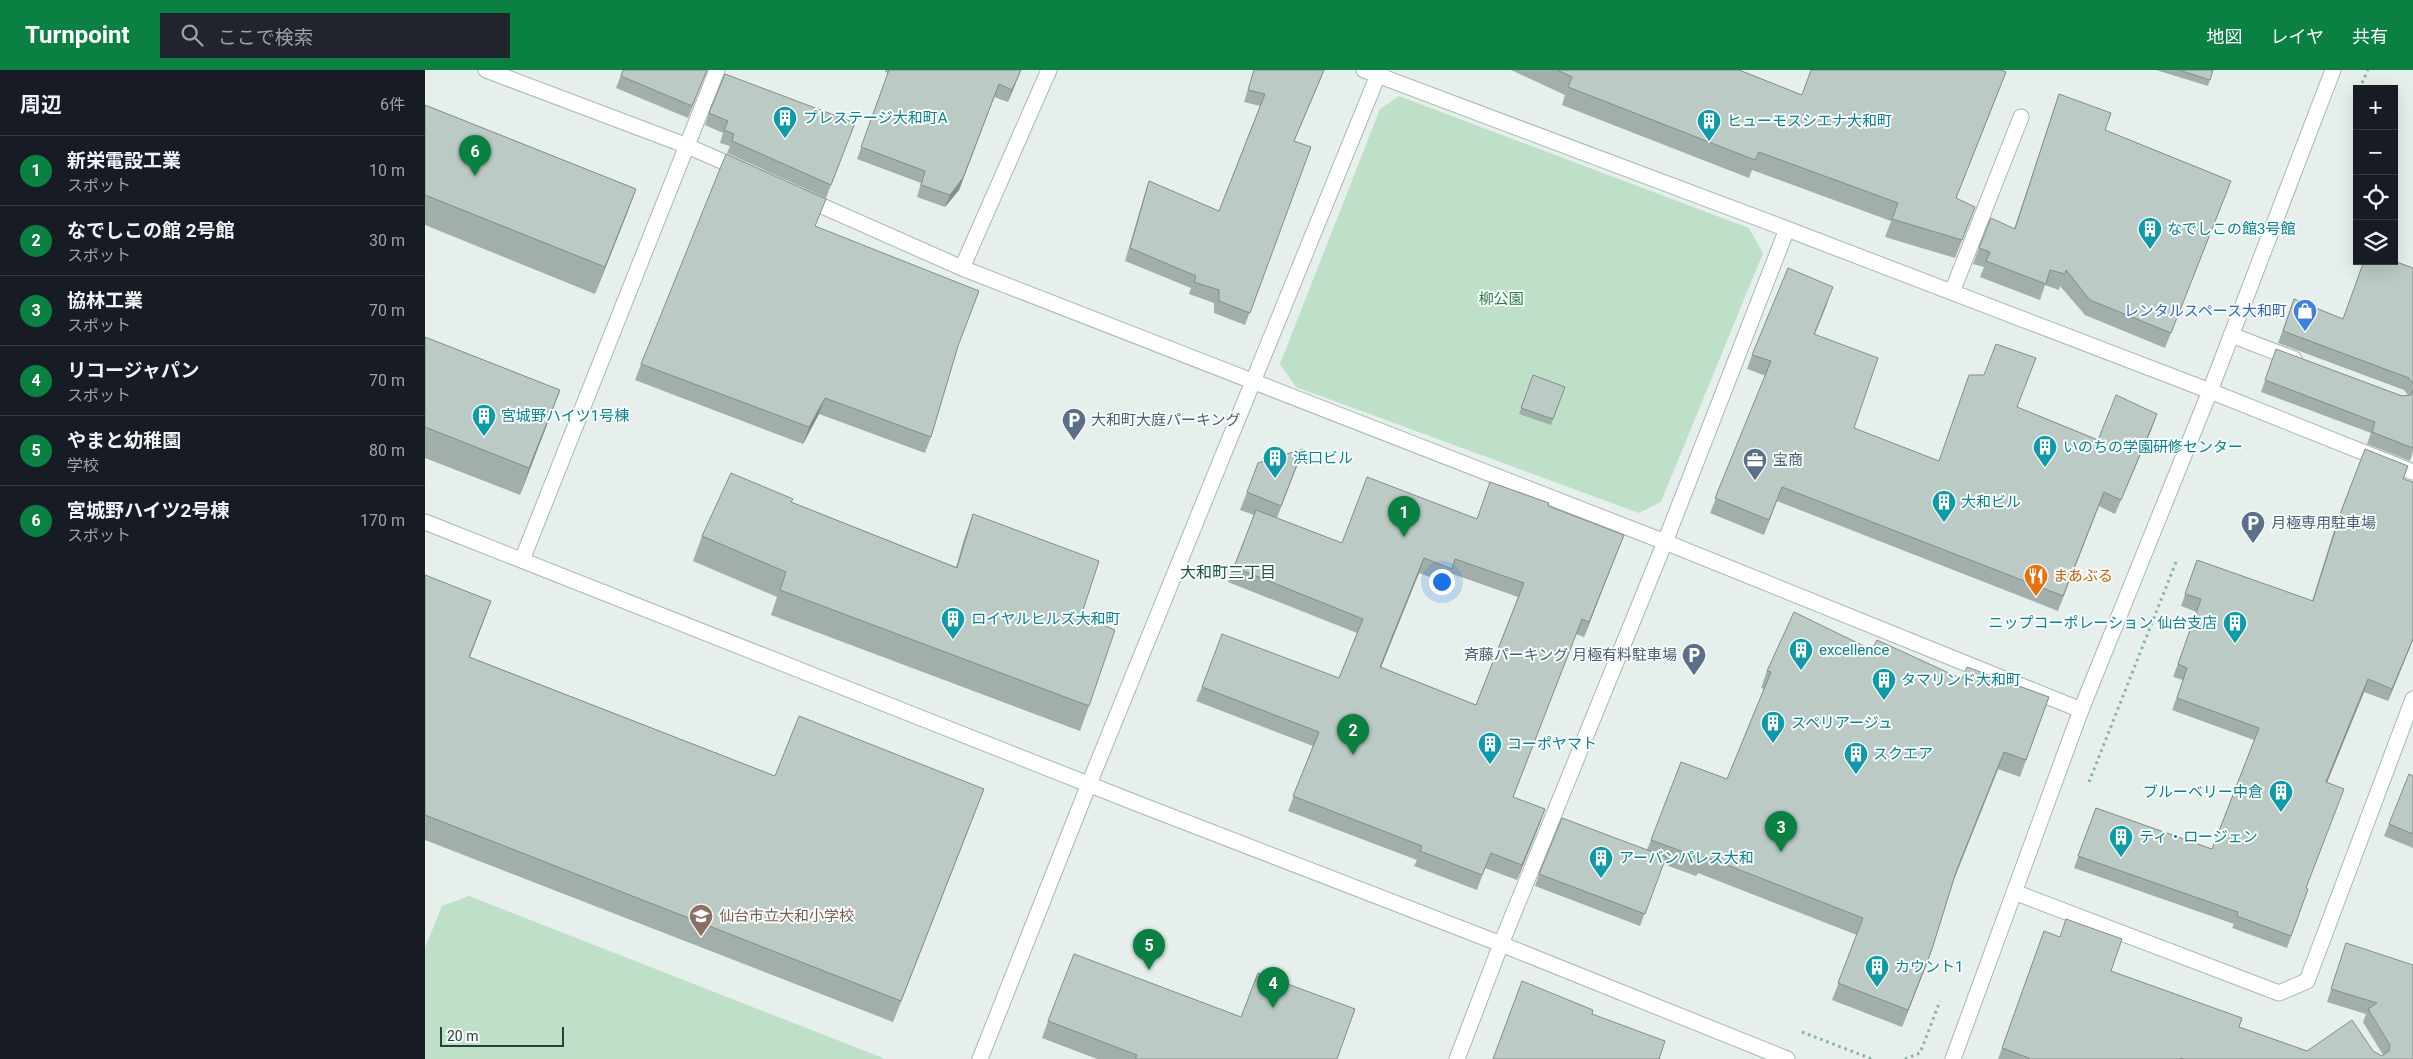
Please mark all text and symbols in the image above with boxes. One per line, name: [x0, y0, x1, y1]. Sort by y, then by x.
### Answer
search box: [160, 13, 510, 58]
text: Turnpoint: [25, 21, 130, 49]
icon: search: [178, 21, 206, 49]
text: ここで検索: [218, 26, 313, 49]
text: 地図: [2207, 26, 2243, 47]
text: レイヤ: [2271, 26, 2324, 47]
text: 共有: [2352, 26, 2388, 47]
map controls: [2353, 85, 2398, 265]
button: +: [2353, 85, 2398, 130]
text: 周辺: [20, 93, 62, 117]
text: 6件: [380, 95, 405, 114]
building icon: プレステージ大和町A: [772, 105, 798, 139]
building icon: ヒューモスシエナ大和町: [1696, 108, 1722, 142]
place label: プレステージ大和町A: [803, 109, 948, 127]
place label: ヒューモスシエナ大和町: [1727, 112, 1892, 130]
button: −: [2353, 130, 2398, 175]
pin: 6: [459, 135, 491, 176]
text: 新栄電設工業: [67, 149, 181, 172]
text: 1: [31, 161, 41, 180]
text: 10 m: [369, 161, 405, 180]
button: locate: [2353, 175, 2398, 220]
text: スポット: [67, 176, 131, 195]
building icon: なでしこの館3号館: [2137, 216, 2163, 250]
text: なでしこの館 2号館: [67, 219, 235, 242]
place label: なでしこの館3号館: [2167, 220, 2295, 238]
button: layers: [2353, 220, 2398, 265]
text: 2: [31, 231, 41, 250]
text: 30 m: [369, 231, 405, 250]
text: スポット: [67, 246, 131, 265]
text: 協林工業: [67, 289, 143, 312]
park label: 柳公園: [1478, 290, 1524, 308]
shop icon: レンタルスペース大和町: [2292, 298, 2318, 332]
text: 3: [31, 301, 41, 320]
text: 70 m: [369, 301, 405, 320]
place label: レンタルスペース大和町: [2124, 302, 2287, 320]
text: スポット: [67, 316, 131, 335]
text: リコージャパン: [67, 359, 200, 382]
text: 4: [31, 371, 41, 390]
text: 70 m: [369, 371, 405, 390]
text: スポット: [67, 386, 131, 405]
building icon: 宮城野ハイツ1号棟: [471, 403, 497, 437]
place label: 宮城野ハイツ1号棟: [501, 407, 629, 425]
parking icon: 大和町大庭パーキング: [1061, 407, 1087, 441]
place label: 大和町大庭パーキング: [1091, 411, 1241, 429]
text: やまと幼稚園: [67, 429, 181, 452]
building icon: いのちの学園研修センター: [2032, 434, 2058, 468]
place label: いのちの学園研修センター: [2063, 438, 2243, 456]
text: 5: [31, 441, 41, 460]
text: 80 m: [369, 441, 405, 460]
building icon: 浜口ビル: [1262, 445, 1288, 479]
office icon: 宝商: [1742, 447, 1768, 481]
place label: 浜口ビル: [1293, 449, 1353, 467]
place label: 宝商: [1773, 451, 1803, 469]
text: 学校: [67, 456, 99, 475]
building icon: 大和ビル: [1931, 489, 1957, 523]
place label: 大和ビル: [1961, 493, 2021, 511]
pin: 1: [1388, 496, 1420, 537]
text: 宮城野ハイツ2号棟: [67, 499, 230, 522]
parking icon: 月極専用駐車場: [2240, 510, 2266, 544]
text: 6: [31, 511, 41, 530]
text: 170 m: [360, 511, 405, 530]
place label: 月極専用駐車場: [2271, 514, 2376, 532]
text: スポット: [67, 526, 131, 545]
district label: 大和町三丁目: [1180, 563, 1276, 582]
restaurant icon: まあぶる: [2023, 563, 2049, 597]
place label: まあぶる: [2053, 567, 2113, 585]
your location: [1429, 569, 1455, 595]
building icon: ロイヤルヒルズ大和町: [940, 606, 966, 640]
place label: ロイヤルヒルズ大和町: [971, 610, 1121, 628]
building icon: ニップコーポレーション 仙台支店: [2222, 610, 2248, 644]
place label: ニップコーポレーション 仙台支店: [1989, 614, 2217, 632]
building icon: excellence: [1788, 637, 1814, 671]
place label: excellence: [1819, 641, 1889, 659]
parking icon: 斉藤パーキング 月極有料駐車場: [1681, 642, 1707, 676]
place label: 斉藤パーキング 月極有料駐車場: [1464, 646, 1677, 664]
building icon: タマリンド大和町: [1871, 667, 1897, 701]
place label: タマリンド大和町: [1901, 671, 2021, 689]
building icon: スペリアージュ: [1760, 710, 1786, 744]
pin: 2: [1337, 714, 1369, 755]
place label: スペリアージュ: [1791, 714, 1893, 732]
building icon: コーポヤマト: [1477, 731, 1503, 765]
place label: コーポヤマト: [1507, 735, 1597, 753]
building icon: スクエア: [1843, 741, 1869, 775]
place label: スクエア: [1873, 745, 1933, 763]
building icon: ブルーベリー中倉: [2268, 779, 2294, 813]
place label: ブルーベリー中倉: [2143, 783, 2263, 801]
pin: 3: [1765, 811, 1797, 852]
building icon: ティ・ロージェン: [2108, 824, 2134, 858]
place label: ティ・ロージェン: [2139, 828, 2258, 846]
building icon: アーバンパレス大和: [1588, 845, 1614, 879]
place label: アーバンパレス大和: [1619, 849, 1754, 867]
school or university icon: 仙台市立大和小学校: [688, 903, 714, 937]
place label: 仙台市立大和小学校: [719, 907, 854, 925]
pin: 5: [1133, 929, 1165, 970]
building icon: カウント1: [1864, 954, 1890, 988]
place label: カウント1: [1895, 958, 1963, 976]
pin: 4: [1257, 967, 1289, 1008]
scale bar: [440, 1024, 564, 1047]
text: 20 m: [447, 1028, 479, 1044]

